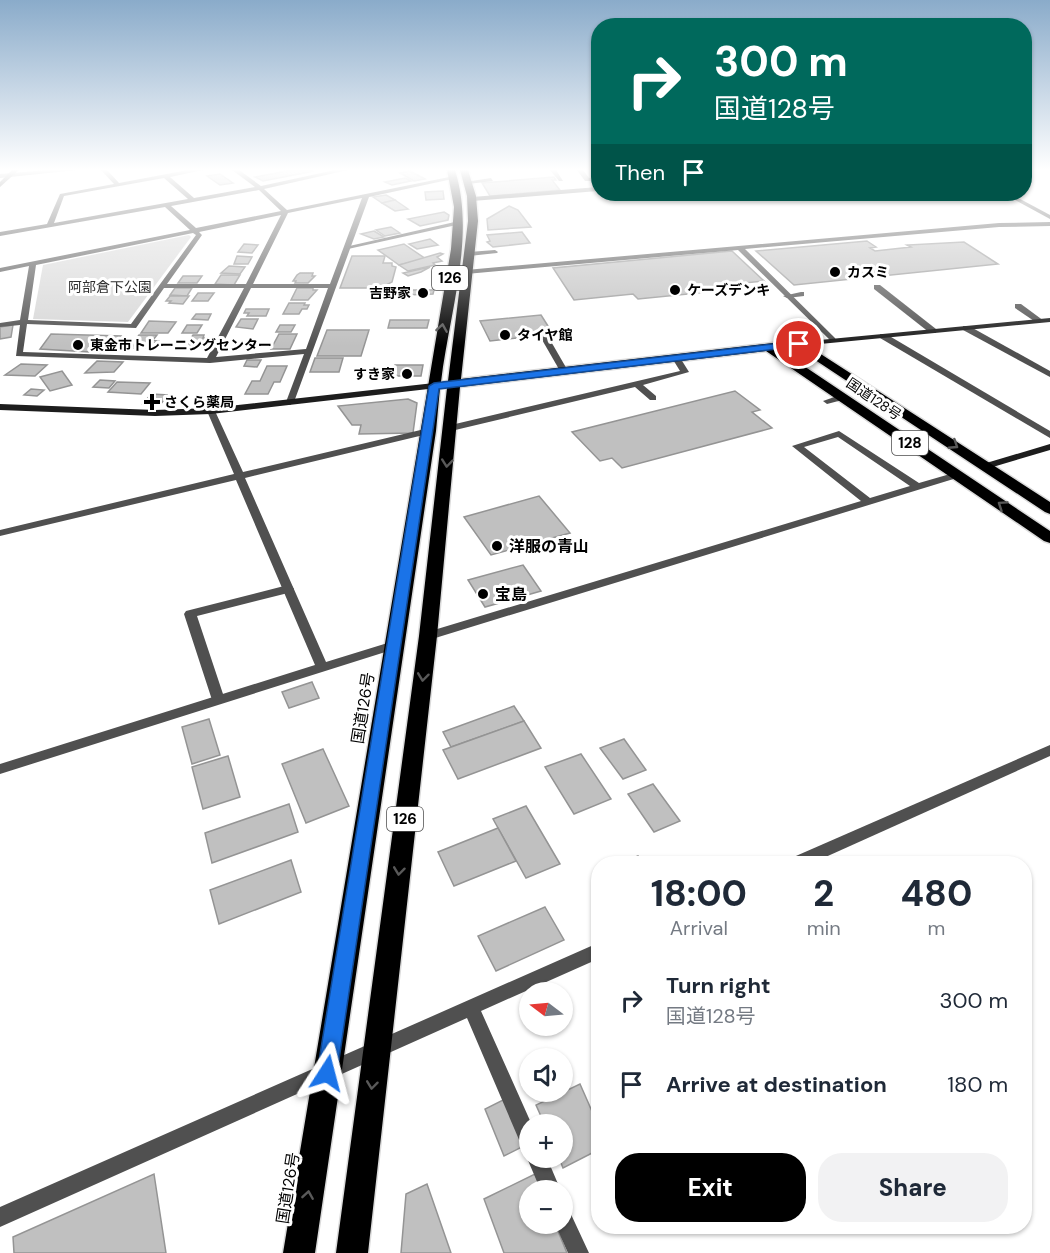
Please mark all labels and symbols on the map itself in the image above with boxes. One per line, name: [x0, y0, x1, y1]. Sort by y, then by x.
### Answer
place label: カスミ: [847, 263, 889, 281]
marker: カスミ: [828, 265, 842, 279]
road number: 126: [432, 266, 468, 290]
park label: 阿部倉下公園: [68, 278, 152, 296]
place label: ケーズデンキ: [687, 281, 770, 299]
marker: ケーズデンキ: [668, 283, 682, 297]
place label: 吉野家: [369, 284, 411, 302]
marker: 吉野家: [416, 286, 430, 300]
pin: [773, 318, 824, 369]
one-way arrow: [435, 324, 448, 334]
place label: タイヤ館: [517, 326, 573, 344]
marker: タイヤ館: [498, 328, 512, 342]
place label: 東金市トレーニングセンター: [90, 336, 272, 354]
marker: 東金市トレーニングセンター: [71, 338, 85, 352]
place label: すき家: [353, 365, 395, 383]
marker: すき家: [400, 367, 414, 381]
street label: 国道128号: [843, 374, 905, 424]
place label: さくら薬局: [164, 393, 234, 411]
marker: さくら薬局: [145, 395, 159, 409]
road number: 128: [892, 431, 928, 455]
one-way arrow: [947, 438, 958, 449]
one-way arrow: [441, 458, 454, 467]
one-way arrow: [997, 501, 1008, 512]
place label: 洋服の青山: [509, 536, 589, 557]
marker: 洋服の青山: [490, 539, 504, 553]
place label: 宝島: [495, 584, 527, 605]
marker: 宝島: [476, 587, 490, 601]
street label: 国道126号: [347, 671, 379, 745]
one-way arrow: [417, 673, 430, 682]
road number: 126: [387, 807, 423, 831]
one-way arrow: [393, 866, 405, 876]
north arrow: [519, 982, 573, 1036]
position arrow: [295, 1041, 359, 1105]
one-way arrow: [366, 1081, 379, 1090]
street label: 国道126号: [272, 1151, 304, 1225]
one-way arrow: [301, 1191, 313, 1200]

